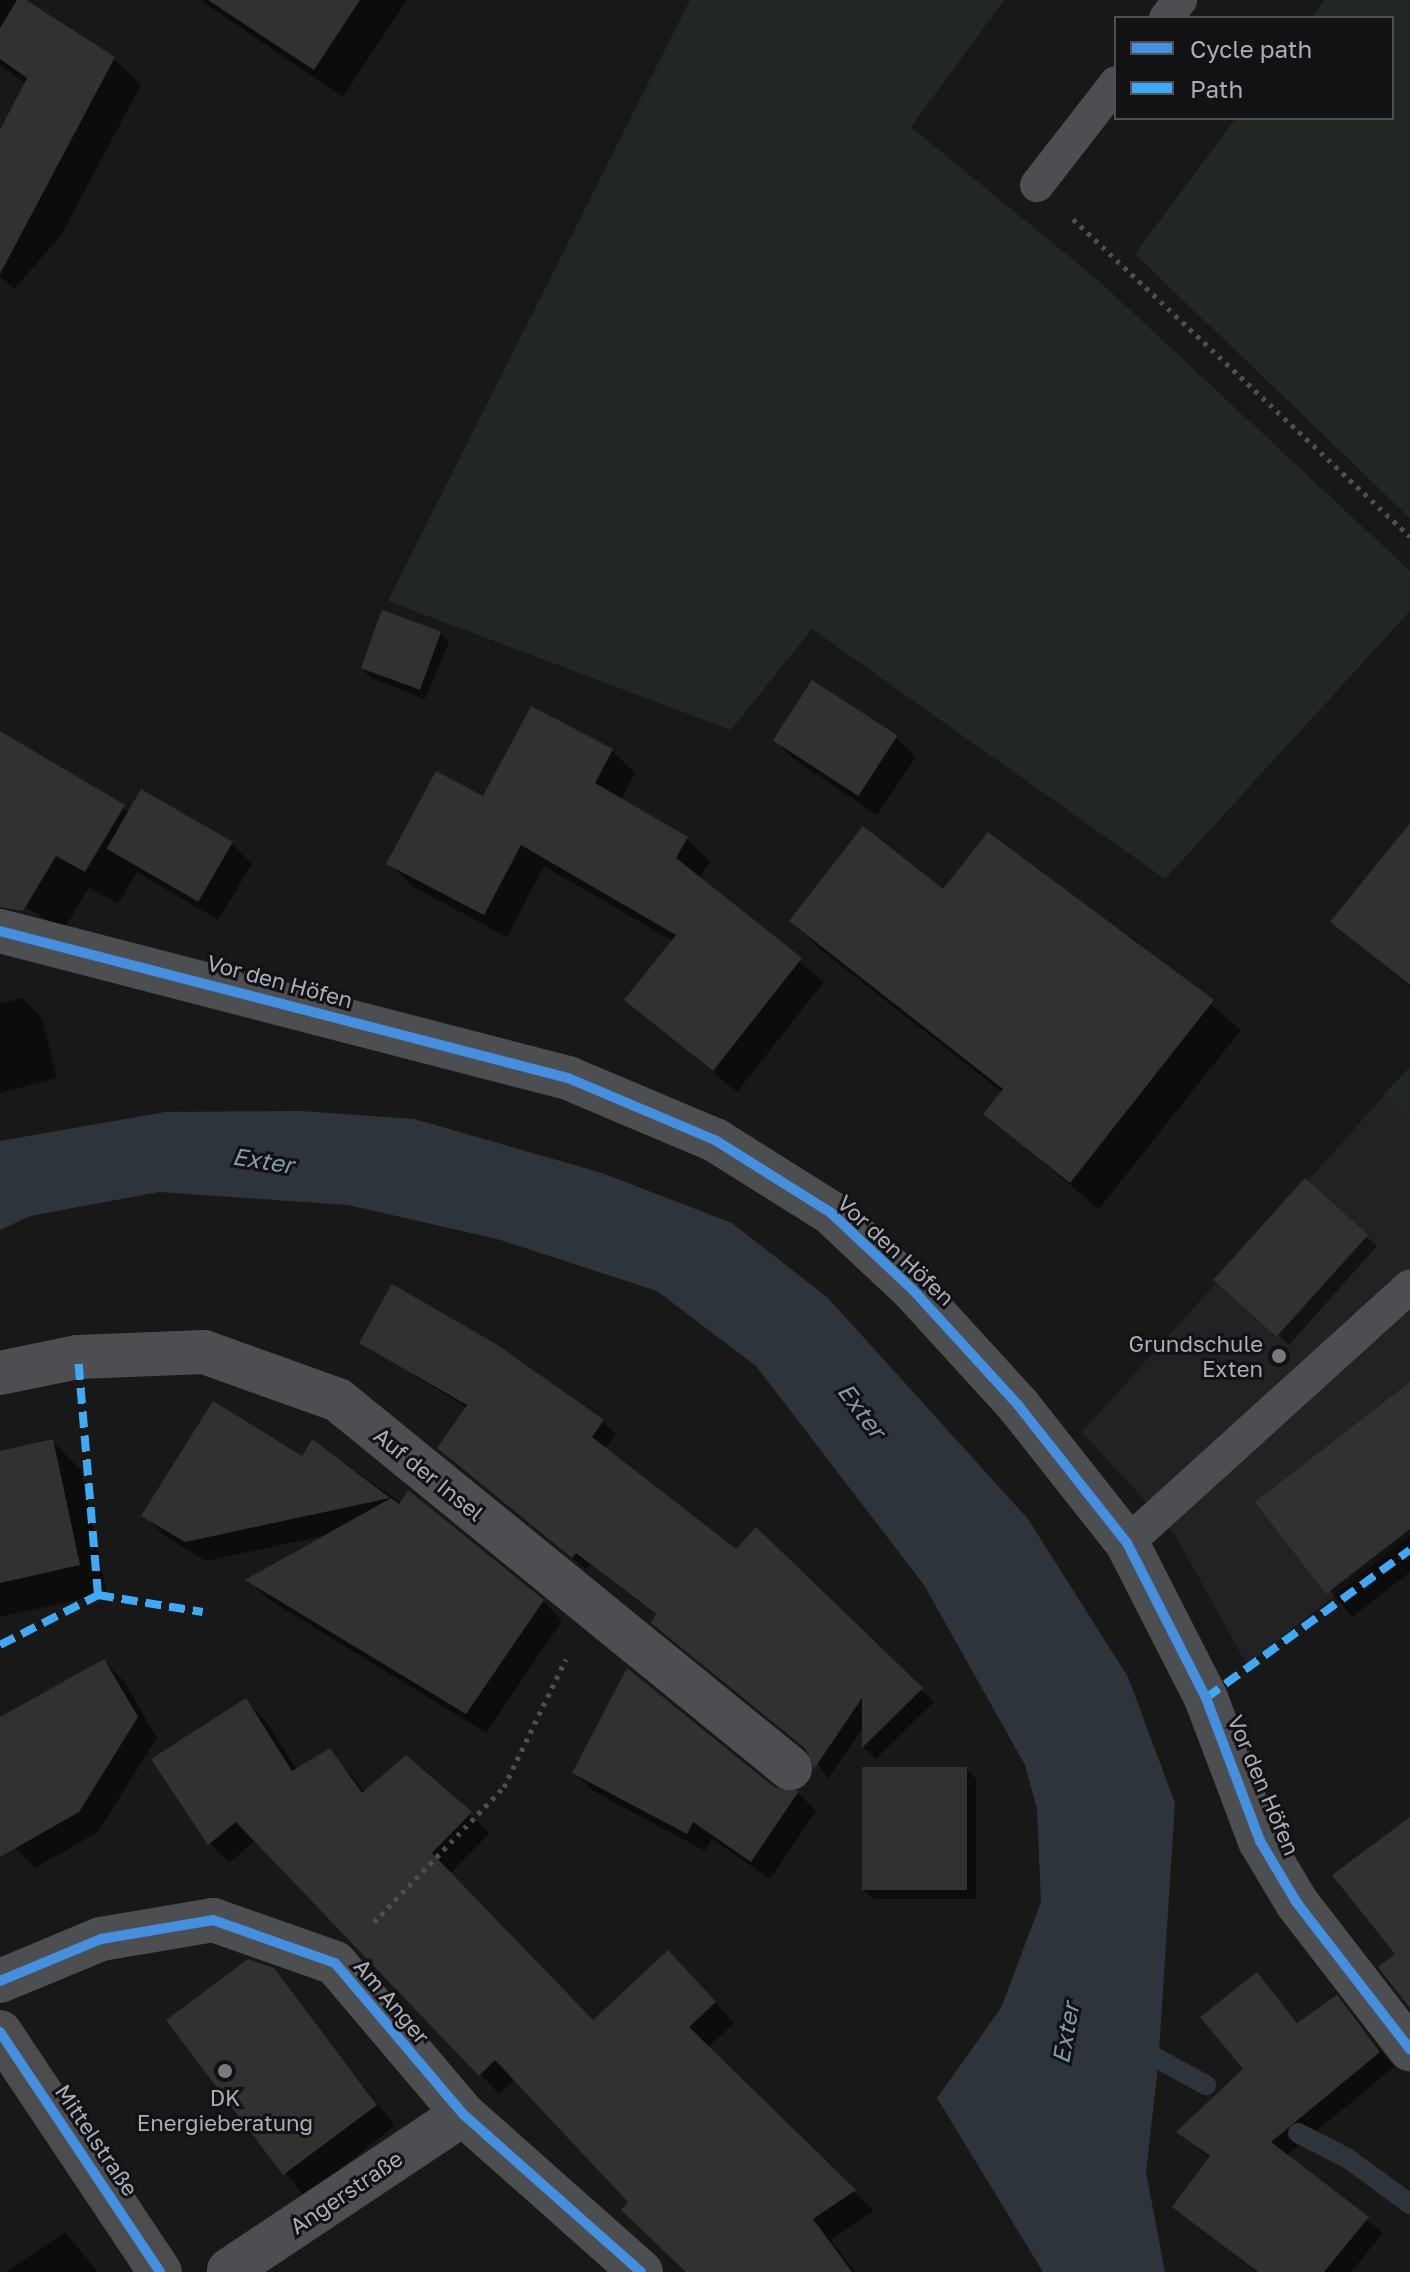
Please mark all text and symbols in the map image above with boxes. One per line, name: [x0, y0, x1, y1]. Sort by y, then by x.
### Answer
legend: [1114, 16, 1394, 120]
text: Cycle path: [1190, 34, 1312, 63]
text: Path: [1190, 74, 1243, 103]
street label: Vor den Höfen: [204, 949, 356, 1013]
water label: Exter: [231, 1141, 295, 1179]
street label: Vor den Höfen: [832, 1189, 960, 1311]
place label: Grundschule Exten: [1128, 1330, 1263, 1382]
marker: Grundschule Exten: [1270, 1347, 1288, 1365]
water label: Exter: [832, 1377, 892, 1443]
street label: Auf der Insel: [369, 1422, 489, 1526]
street label: Vor den Höfen: [1223, 1711, 1305, 1859]
street label: Am Anger: [349, 1953, 435, 2049]
water label: Exter: [1046, 2000, 1084, 2066]
marker: DK Energieberatung: [216, 2062, 234, 2080]
street label: Mittelstraße: [50, 2079, 144, 2201]
place label: DK Energieberatung: [137, 2084, 313, 2136]
street label: Angerstraße: [285, 2145, 407, 2239]

